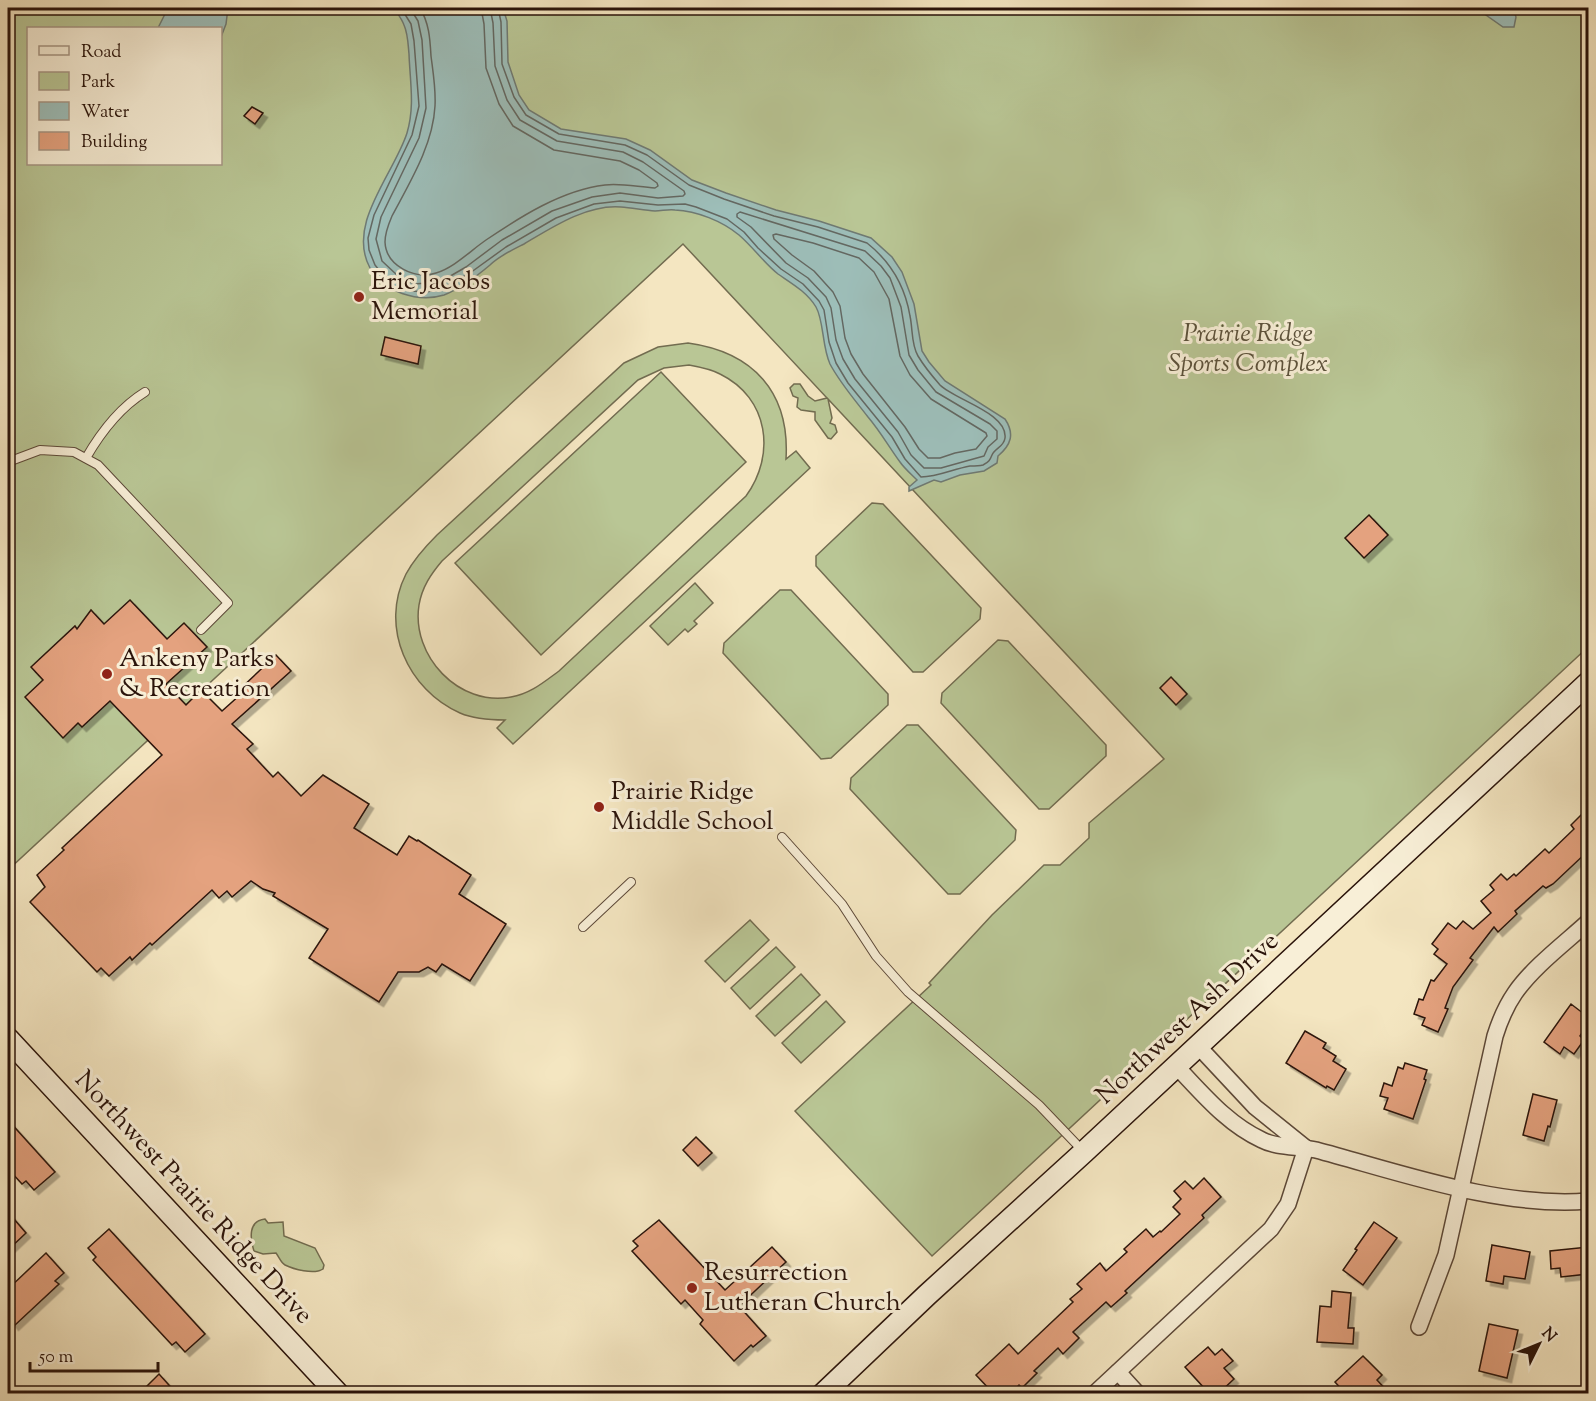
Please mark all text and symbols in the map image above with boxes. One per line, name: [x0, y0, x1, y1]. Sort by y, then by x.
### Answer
legend: [27, 27, 222, 165]
text: Road: [81, 40, 121, 66]
text: Park: [81, 70, 116, 96]
text: Water: [81, 100, 130, 126]
text: Building: [81, 130, 147, 156]
place label: Eric Jacobs Memorial: [371, 264, 490, 331]
marker: Eric Jacobs Memorial: [352, 290, 366, 304]
park label: Prairie Ridge Sports Complex: [1168, 316, 1328, 383]
place label: Ankeny Parks & Recreation: [119, 641, 274, 708]
marker: Ankeny Parks & Recreation: [100, 667, 114, 681]
place label: Prairie Ridge Middle School: [611, 774, 774, 841]
marker: Prairie Ridge Middle School: [592, 800, 606, 814]
street label: Northwest Ash Drive: [1088, 924, 1288, 1114]
street label: Northwest Prairie Ridge Drive: [65, 1063, 321, 1333]
place label: Resurrection Lutheran Church: [704, 1255, 901, 1322]
marker: Resurrection Lutheran Church: [685, 1281, 699, 1295]
north arrow: [1509, 1314, 1569, 1374]
text: N: [1535, 1323, 1561, 1348]
scale bar: [30, 1335, 158, 1373]
text: 50 m: [38, 1345, 74, 1371]

